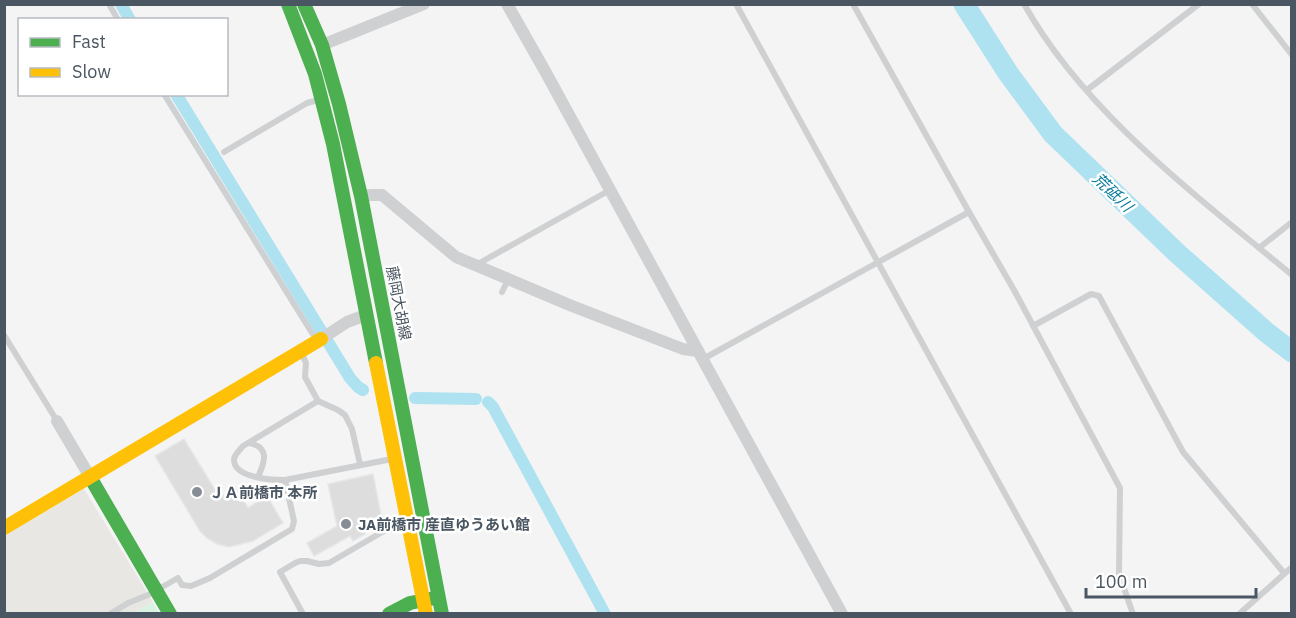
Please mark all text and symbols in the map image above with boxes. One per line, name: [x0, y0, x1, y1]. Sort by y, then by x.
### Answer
legend: [18, 18, 228, 96]
text: Fast: [72, 30, 106, 53]
text: Slow: [72, 60, 111, 83]
water label: 荒砥川: [1089, 168, 1139, 217]
street label: 藤岡大胡線: [383, 264, 415, 342]
place label: ＪＡ前橋市 本所: [209, 483, 318, 502]
marker: ＪＡ前橋市 本所: [190, 485, 204, 499]
place label: JA前橋市 産直ゆうあい館: [358, 515, 530, 534]
marker: JA前橋市 産直ゆうあい館: [339, 517, 353, 531]
scale bar: [1086, 561, 1256, 599]
text: 100 m: [1095, 570, 1147, 593]

